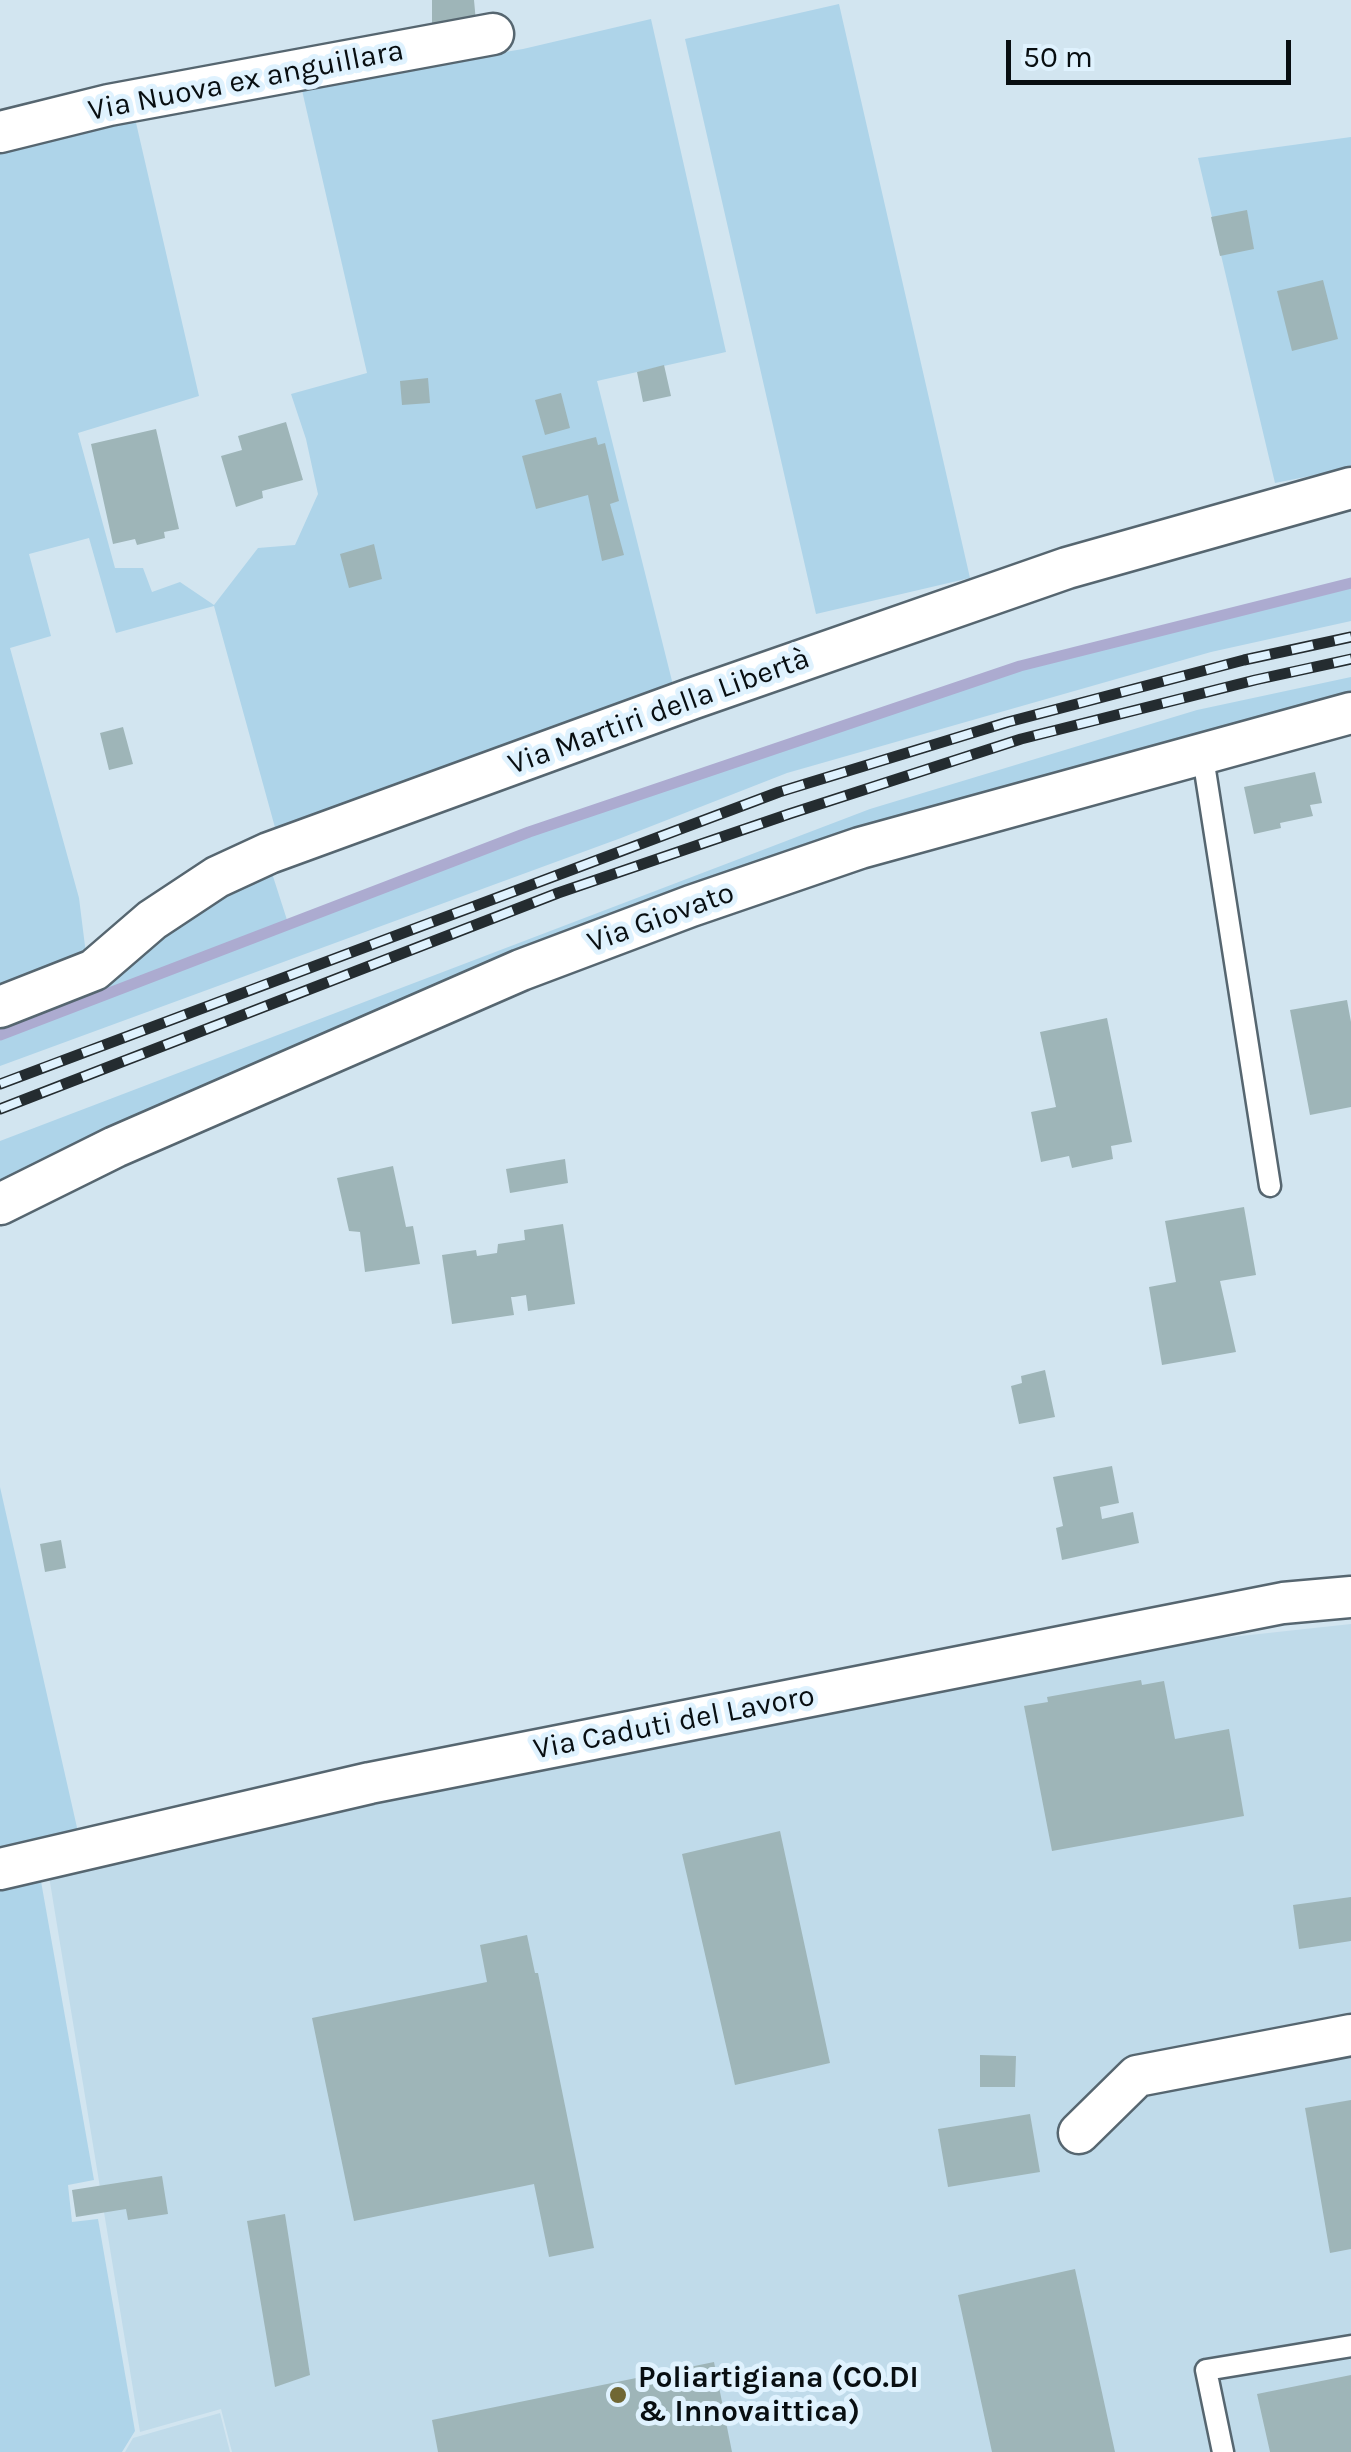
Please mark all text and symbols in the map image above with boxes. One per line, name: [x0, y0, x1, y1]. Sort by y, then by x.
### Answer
scale bar: [1011, 20, 1296, 82]
street label: Via Nuova ex anguillara: [85, 33, 407, 129]
text: 50 m: [1023, 39, 1093, 75]
street label: Via Martiri della Libertà: [504, 641, 814, 783]
street label: Via Giovato: [583, 875, 739, 961]
street label: Via Caduti del Lavoro: [530, 1678, 818, 1768]
place label: Poliartigiana (CO.DI & Innovaittica): [638, 2360, 919, 2430]
marker: Poliartigiana (CO.DI & Innovaittica): [607, 2384, 629, 2406]

